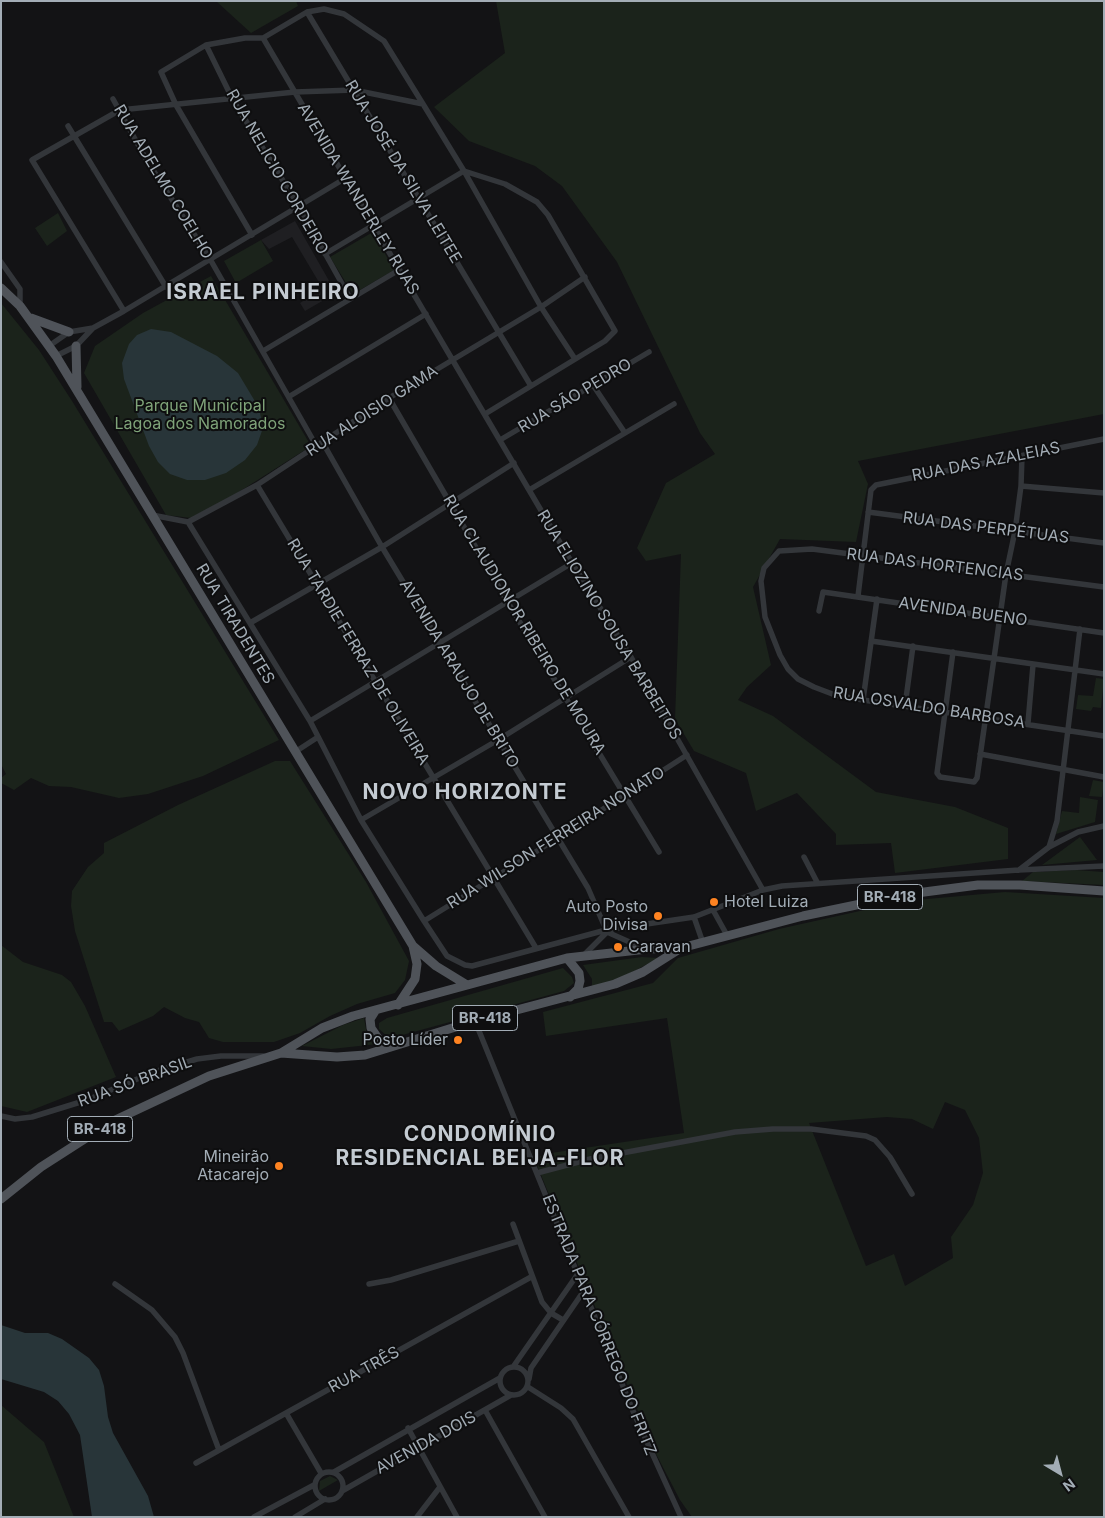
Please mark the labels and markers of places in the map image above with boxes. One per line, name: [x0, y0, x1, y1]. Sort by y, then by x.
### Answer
place label: Hotel Luiza: [724, 892, 808, 912]
marker: Hotel Luiza: [708, 896, 720, 908]
place label: Auto Posto Divisa: [565, 897, 648, 935]
marker: Auto Posto Divisa: [652, 910, 664, 922]
place label: Caravan: [628, 937, 691, 957]
marker: Caravan: [612, 941, 624, 953]
place label: Posto Líder: [363, 1030, 448, 1050]
marker: Posto Líder: [452, 1034, 464, 1046]
place label: Mineirão Atacarejo: [197, 1147, 269, 1185]
marker: Mineirão Atacarejo: [273, 1160, 285, 1172]

